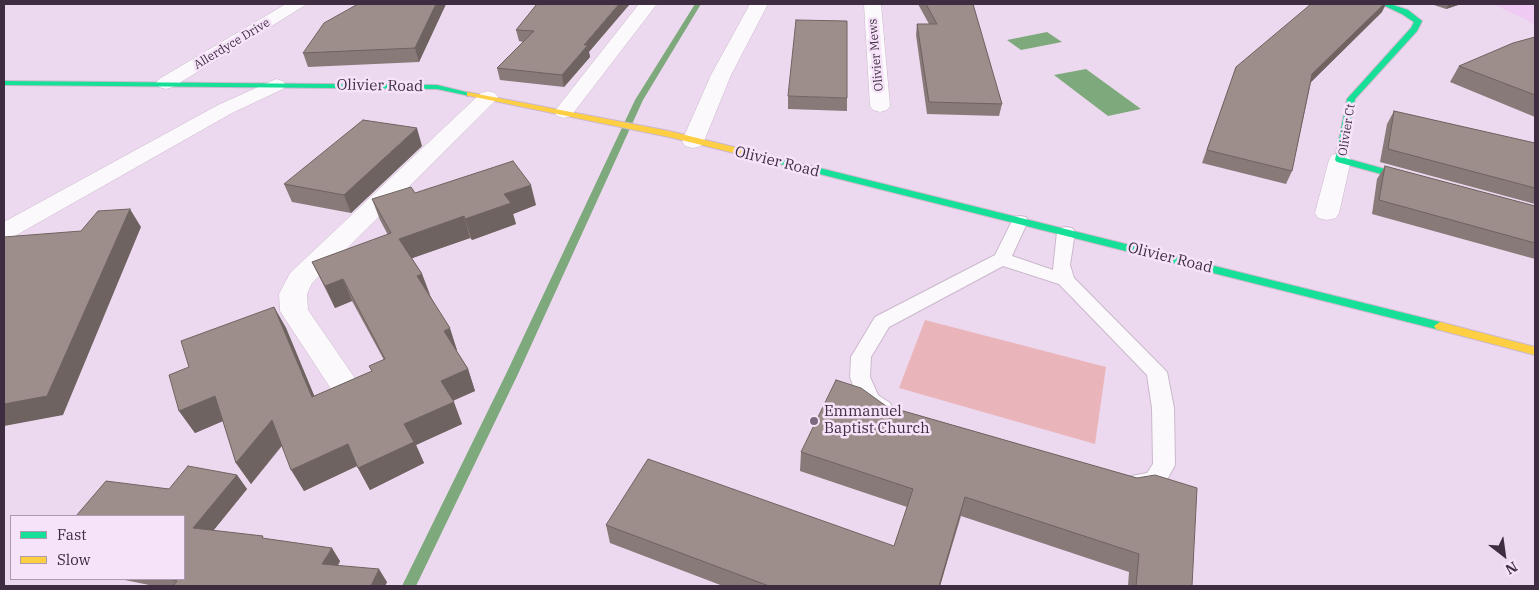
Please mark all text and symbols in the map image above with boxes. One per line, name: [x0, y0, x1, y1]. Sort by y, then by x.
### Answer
street label: Allerdyce Drive: [191, 16, 273, 72]
street label: Olivier Mews: [866, 18, 886, 92]
street label: Olivier Road: [337, 76, 423, 96]
street label: Olivier Ct: [1336, 103, 1358, 157]
street label: Olivier Road: [733, 143, 821, 181]
street label: Olivier Road: [1126, 239, 1214, 277]
place label: Emmanuel Baptist Church: [824, 403, 930, 438]
marker: Emmanuel Baptist Church: [808, 415, 820, 427]
legend: [10, 515, 185, 580]
text: Fast: [57, 525, 87, 544]
north arrow: [1479, 530, 1529, 580]
text: Slow: [57, 550, 90, 569]
text: N: [1502, 557, 1521, 579]

